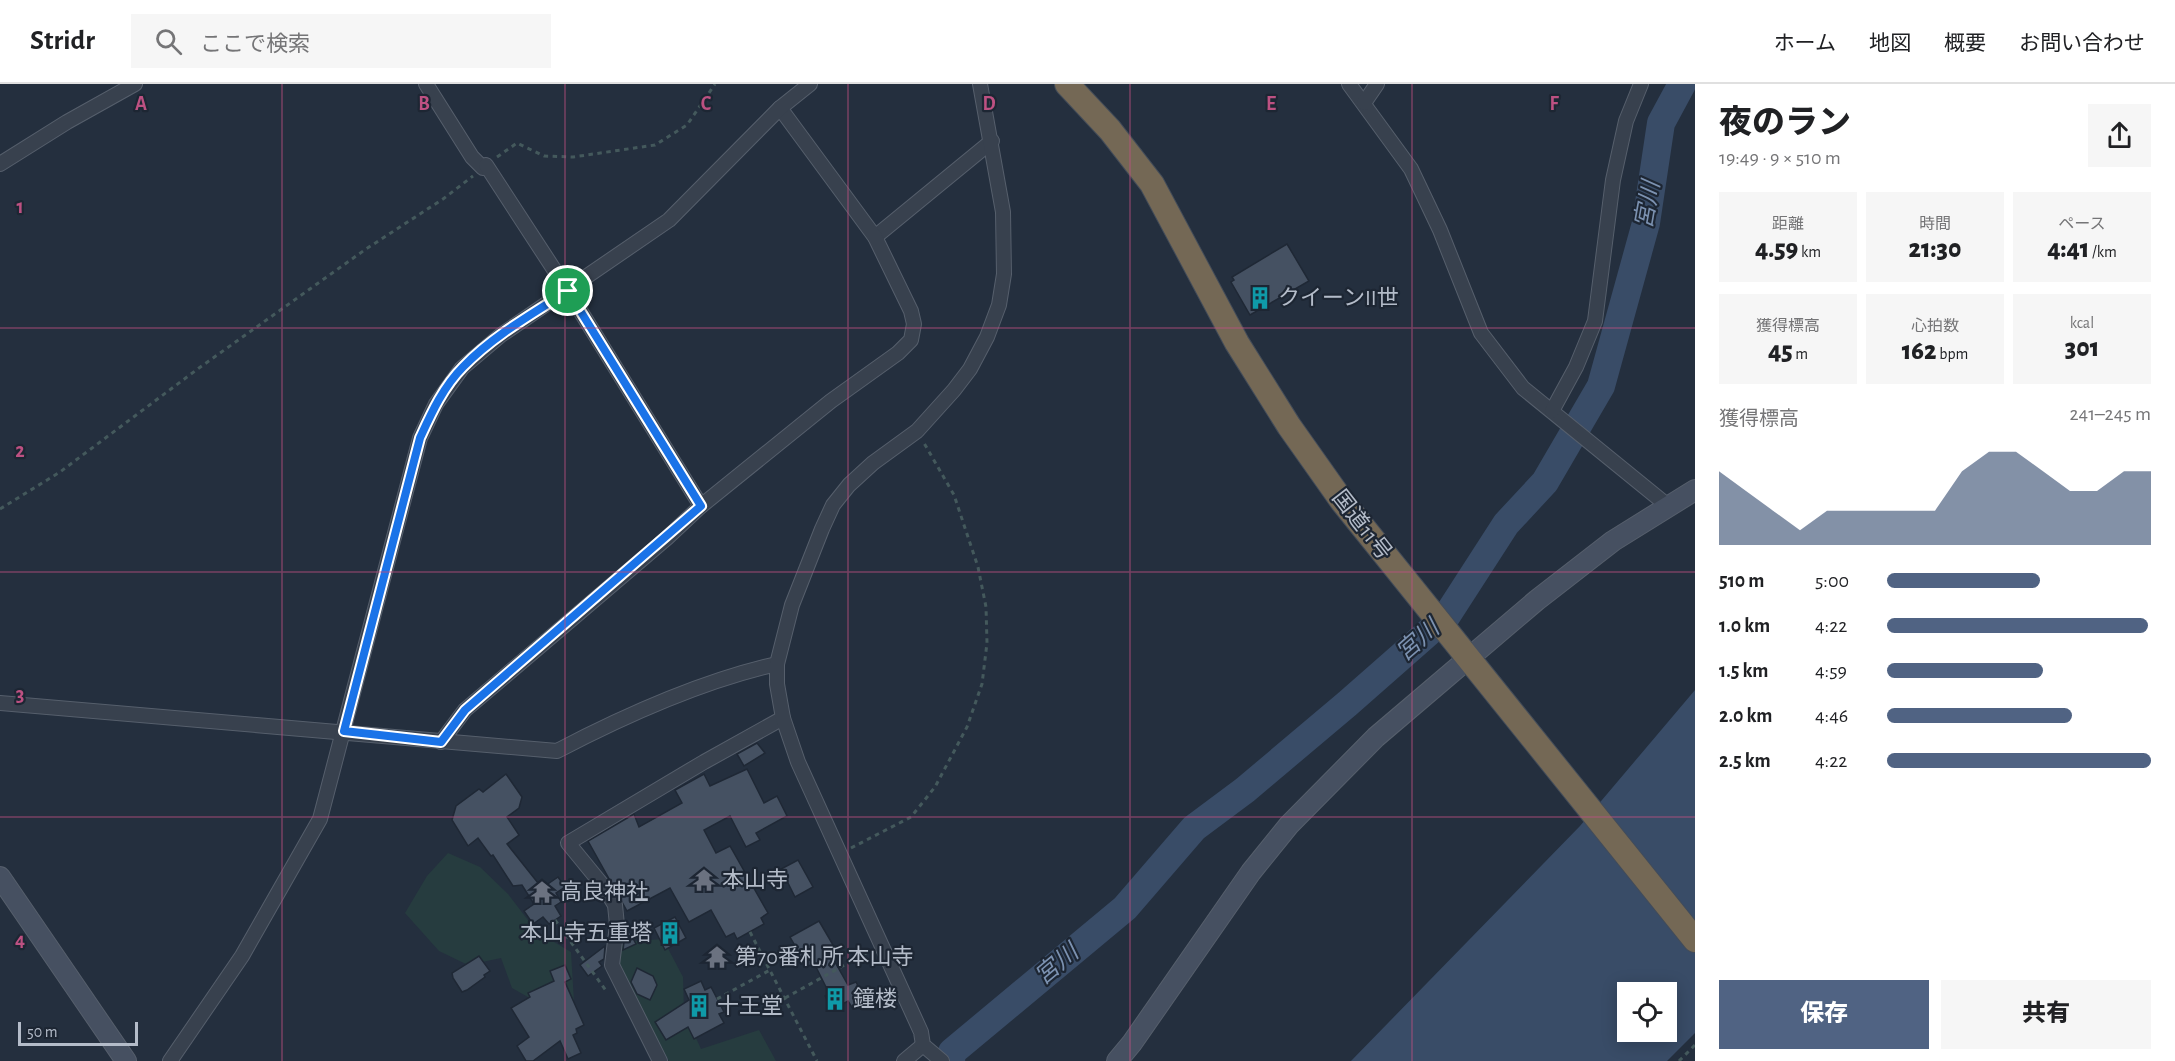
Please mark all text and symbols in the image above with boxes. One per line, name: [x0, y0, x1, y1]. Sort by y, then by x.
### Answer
search box: [131, 14, 551, 68]
icon: search: [152, 25, 185, 58]
text: Stridr: [30, 27, 95, 55]
text: ここで検索: [200, 33, 310, 55]
text: ホーム: [1774, 33, 1836, 54]
text: 地図: [1869, 33, 1911, 54]
text: 概要: [1944, 33, 1986, 54]
text: お問い合わせ: [2019, 33, 2145, 54]
text: A: [135, 94, 147, 114]
text: B: [418, 94, 430, 114]
text: C: [701, 94, 712, 114]
text: D: [982, 94, 996, 114]
text: E: [1266, 94, 1276, 114]
text: F: [1549, 94, 1559, 114]
button: share: [2088, 104, 2151, 167]
text: 夜のラン: [1719, 107, 1851, 140]
text: 19:49 · 9 × 510 m: [1719, 148, 1841, 168]
water label: 宮川: [1630, 176, 1665, 231]
text: 1: [16, 197, 24, 217]
text: 距離: [1772, 216, 1804, 232]
text: 時間: [1919, 216, 1951, 232]
text: ペース: [2058, 216, 2106, 232]
text: 4.59: [1755, 236, 1798, 262]
text: 21:30: [1909, 236, 1961, 262]
text: 4:41: [2047, 236, 2089, 262]
text: km: [1798, 244, 1821, 260]
text: /km: [2089, 244, 2117, 260]
pin: [542, 265, 593, 316]
icon: arrive: [551, 274, 584, 307]
building icon: クイーンII世: [1247, 285, 1273, 311]
place label: クイーンII世: [1278, 286, 1399, 309]
text: kcal: [2070, 315, 2094, 331]
text: 獲得標高: [1756, 318, 1820, 334]
text: 心拍数: [1911, 318, 1959, 334]
text: 301: [2065, 335, 2099, 361]
text: 45: [1768, 338, 1793, 364]
text: 162: [1902, 338, 1937, 364]
text: m: [1793, 346, 1808, 362]
text: bpm: [1937, 346, 1968, 362]
text: 241–245 m: [2070, 404, 2151, 424]
text: 獲得標高: [1719, 409, 1799, 429]
text: 2: [15, 441, 25, 461]
street label: 国道11号: [1328, 486, 1396, 564]
text: 510 m: [1719, 571, 1764, 591]
text: 5:00: [1815, 571, 1849, 591]
water label: 宮川: [1391, 613, 1446, 666]
text: 1.0 km: [1719, 616, 1770, 636]
text: 4:22: [1815, 616, 1847, 636]
text: 1.5 km: [1719, 661, 1768, 681]
text: 4:59: [1815, 661, 1847, 681]
text: 3: [16, 685, 24, 705]
text: 2.0 km: [1719, 706, 1772, 726]
text: 4:46: [1815, 706, 1848, 726]
text: 2.5 km: [1719, 751, 1771, 771]
text: 4:22: [1815, 751, 1847, 771]
temple icon: 本山寺: [691, 867, 717, 893]
place label: 本山寺: [722, 868, 788, 891]
temple icon: 高良神社: [529, 879, 555, 905]
place label: 高良神社: [560, 880, 648, 903]
building icon: 本山寺五重塔: [657, 920, 683, 946]
place label: 本山寺五重塔: [520, 921, 652, 944]
text: 4: [15, 930, 25, 950]
water label: 宮川: [1030, 937, 1085, 990]
temple icon: 第70番札所 本山寺: [704, 944, 730, 970]
place label: 第70番札所 本山寺: [735, 945, 913, 968]
button: 保存: [1719, 980, 1929, 1049]
button: 共有: [1941, 980, 2151, 1049]
map controls: [1617, 982, 1677, 1042]
button: locate: [1617, 982, 1677, 1042]
building icon: 鐘楼: [822, 986, 848, 1012]
place label: 鐘楼: [853, 987, 897, 1010]
building icon: 十王堂: [686, 993, 712, 1019]
place label: 十王堂: [717, 994, 783, 1017]
scale bar: [18, 1019, 138, 1046]
text: 50 m: [27, 1024, 58, 1040]

